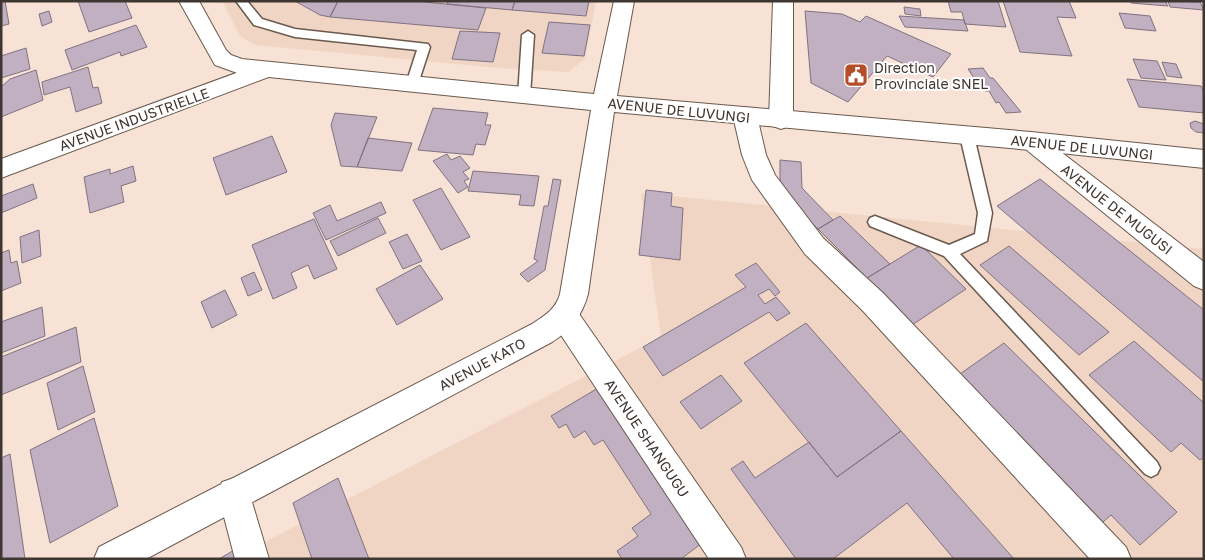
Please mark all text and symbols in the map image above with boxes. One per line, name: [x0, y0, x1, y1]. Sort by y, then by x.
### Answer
place label: Direction Provinciale SNEL: [874, 59, 988, 92]
public building icon: Direction Provinciale SNEL: [843, 62, 869, 88]
street label: AVENUE INDUSTRIELLE: [57, 84, 211, 154]
street label: AVENUE DE LUVUNGI: [607, 94, 751, 126]
street label: AVENUE DE LUVUNGI: [1010, 131, 1154, 163]
street label: AVENUE DE MUGUSI: [1058, 160, 1176, 258]
street label: AVENUE KATO: [436, 334, 528, 394]
street label: AVENUE SHANGUGU: [601, 376, 693, 500]

